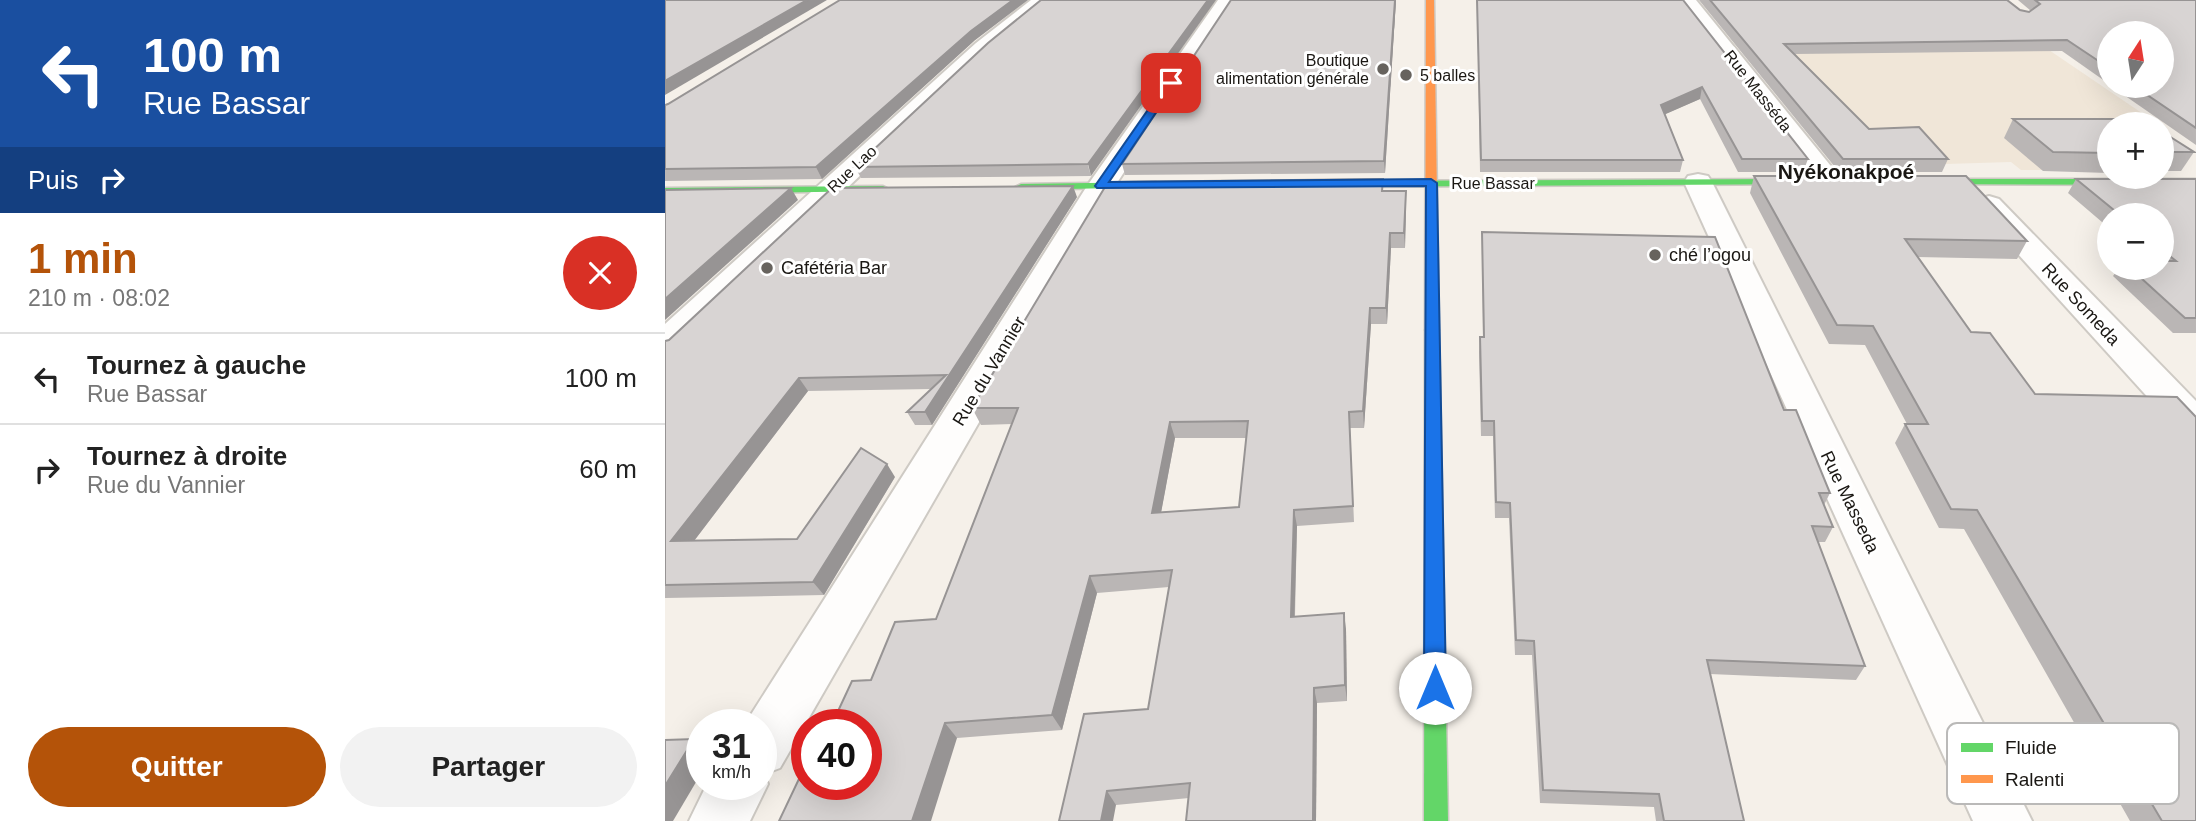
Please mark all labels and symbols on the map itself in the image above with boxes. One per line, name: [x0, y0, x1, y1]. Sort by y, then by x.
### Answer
north arrow: [2097, 21, 2173, 98]
street label: Rue Masséda: [1721, 47, 1795, 135]
place label: Boutique alimentation générale: [1216, 52, 1369, 87]
pin: [1141, 53, 1201, 113]
marker: Boutique alimentation générale: [1375, 61, 1391, 77]
marker: 5 balles: [1398, 67, 1414, 83]
place label: 5 balles: [1420, 67, 1475, 84]
street label: Rue Lao: [824, 142, 880, 196]
district label: Nyékonakpoé: [1778, 160, 1914, 183]
street label: Rue Bassar: [1451, 175, 1535, 192]
place label: ché l’ogou: [1669, 245, 1751, 265]
marker: ché l’ogou: [1647, 247, 1663, 263]
place label: Cafétéria Bar: [781, 258, 887, 278]
street label: Rue Someda: [2038, 259, 2125, 350]
marker: Cafétéria Bar: [759, 260, 775, 276]
street label: Rue du Vannier: [949, 313, 1029, 429]
street label: Rue Masseda: [1817, 448, 1884, 557]
position arrow: [1398, 651, 1472, 725]
speed limit sign: 40: [791, 709, 882, 800]
legend: [1947, 723, 2179, 804]
text: Fluide: [2005, 737, 2057, 758]
text: Ralenti: [2005, 769, 2064, 790]

